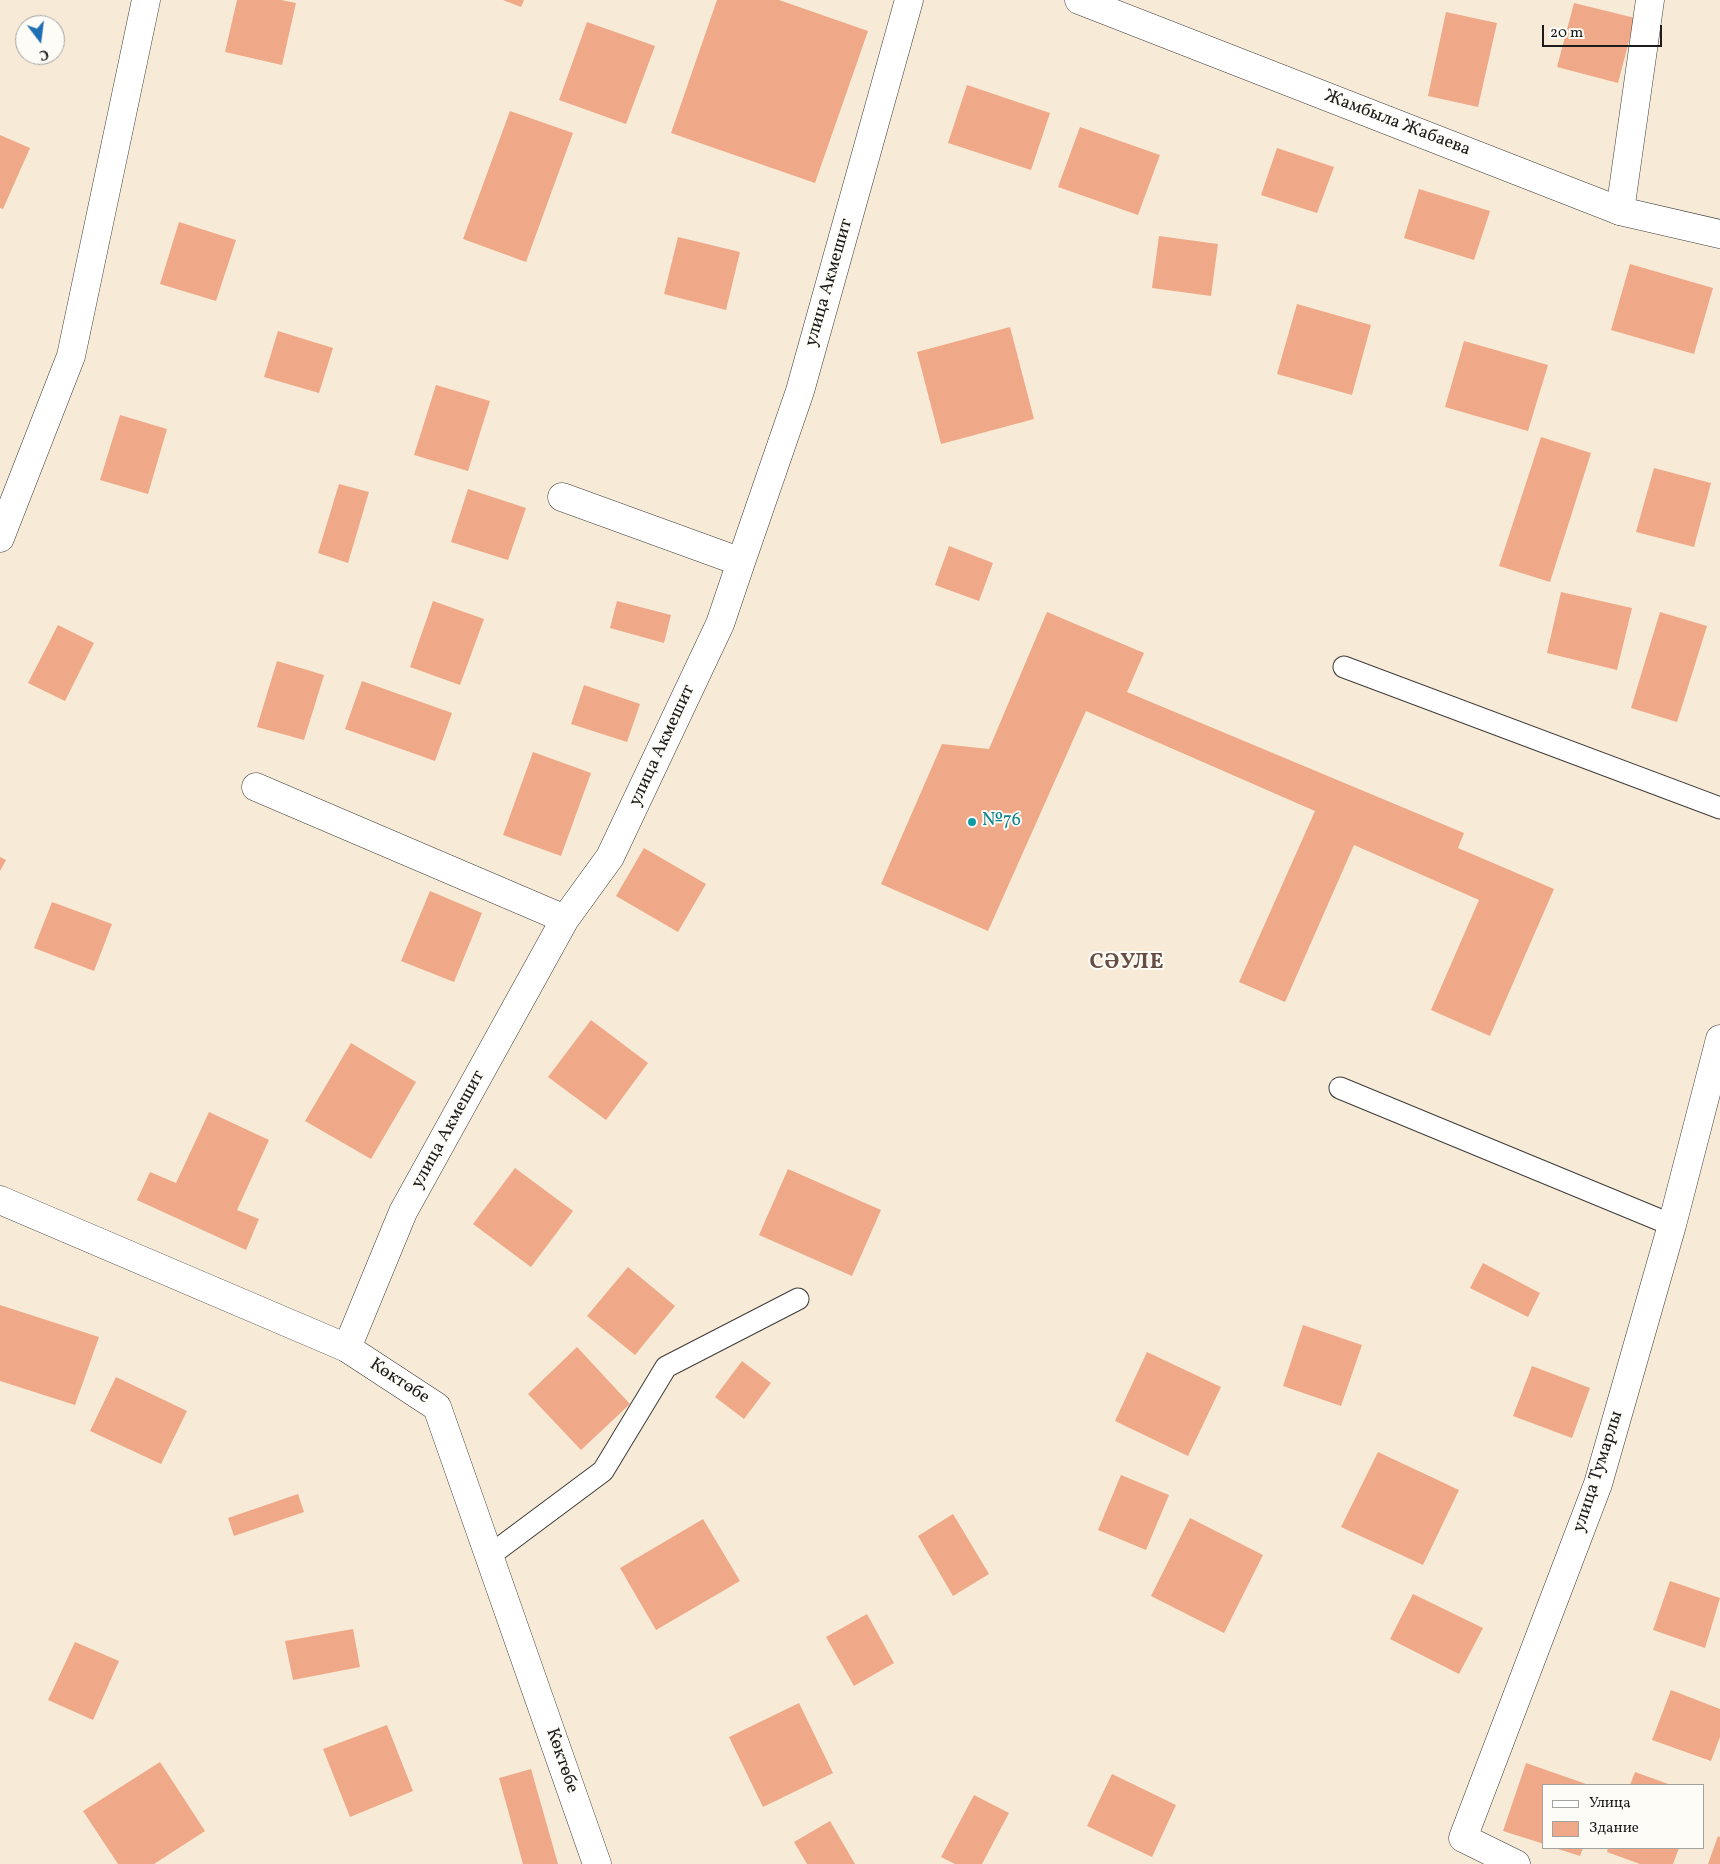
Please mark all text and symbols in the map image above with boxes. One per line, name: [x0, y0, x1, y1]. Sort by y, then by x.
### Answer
north arrow: [15, 15, 65, 65]
scale bar: [1545, 15, 1665, 47]
text: 20 m: [1550, 23, 1583, 44]
text: С: [37, 44, 51, 64]
street label: Жамбыла Жабаева: [1321, 86, 1473, 162]
street label: улица Акмешит: [801, 217, 859, 349]
street label: улица Акмешит: [625, 682, 701, 810]
place label: №76: [982, 811, 1021, 833]
marker: №76: [966, 816, 978, 828]
district label: СӘУЛЕ: [1089, 951, 1165, 977]
street label: улица Акмешит: [408, 1067, 490, 1193]
street label: Көктөбе: [365, 1355, 433, 1409]
street label: улица Тумарлы: [1569, 1409, 1629, 1535]
street label: Көктөбе: [540, 1726, 582, 1796]
legend: [1542, 1784, 1705, 1849]
text: Улица: [1589, 1793, 1631, 1814]
text: Здание: [1589, 1818, 1639, 1839]

